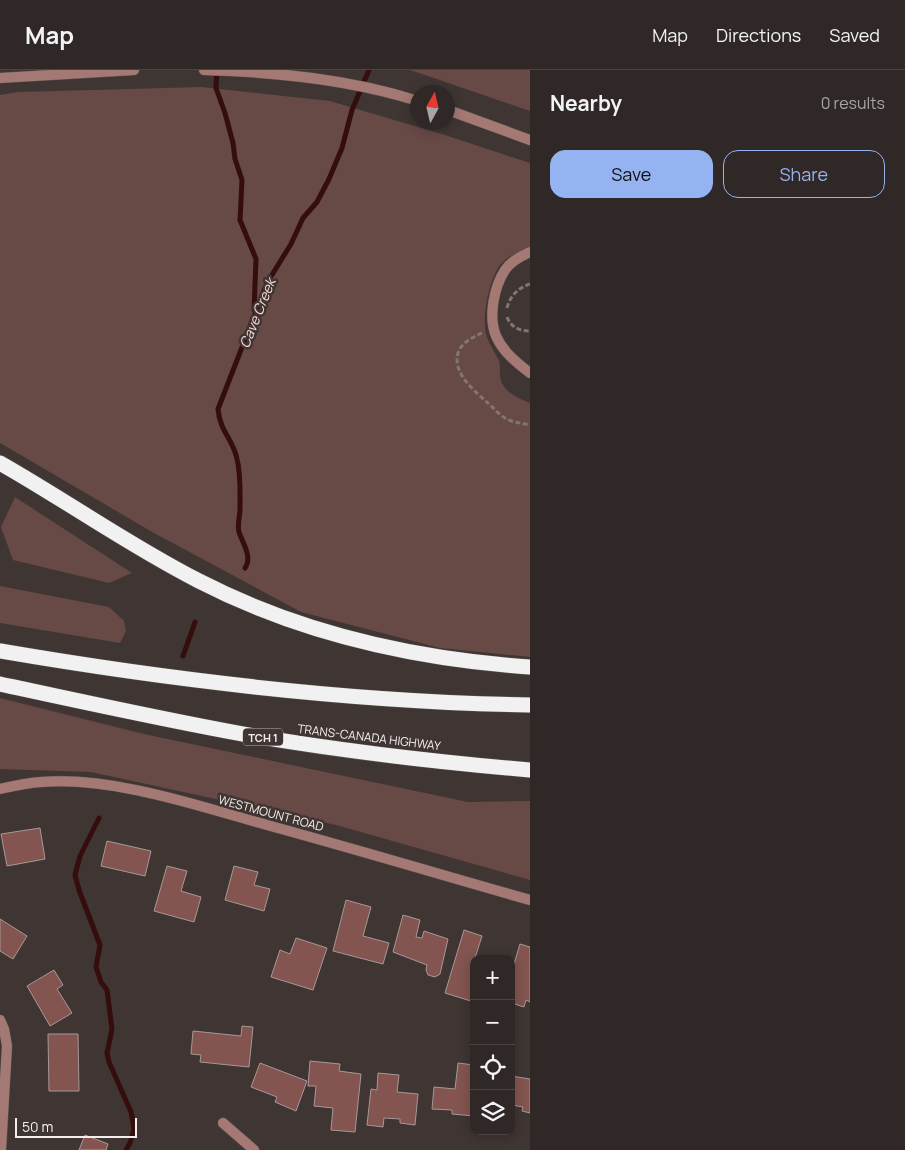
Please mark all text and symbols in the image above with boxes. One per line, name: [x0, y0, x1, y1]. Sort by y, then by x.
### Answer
text: Map: [25, 18, 74, 51]
text: Map: [652, 23, 688, 47]
text: Directions: [716, 23, 801, 47]
text: Saved: [829, 23, 880, 47]
north arrow: [410, 85, 455, 130]
text: Nearby: [550, 89, 622, 117]
text: 0 results: [821, 92, 885, 114]
button: Save: [550, 150, 713, 198]
button: Share: [723, 150, 885, 198]
water label: Cave Creek: [234, 273, 280, 351]
street label: TRANS-CANADA HIGHWAY: [296, 720, 442, 754]
road number: TCH 1: [243, 729, 283, 746]
street label: WESTMOUNT ROAD: [216, 791, 326, 835]
map controls: [470, 955, 515, 1135]
button: +: [470, 955, 515, 1000]
button: −: [470, 1000, 515, 1045]
button: locate: [470, 1045, 515, 1090]
button: layers: [470, 1090, 515, 1135]
scale bar: [15, 1115, 138, 1138]
text: 50 m: [22, 1117, 53, 1136]

